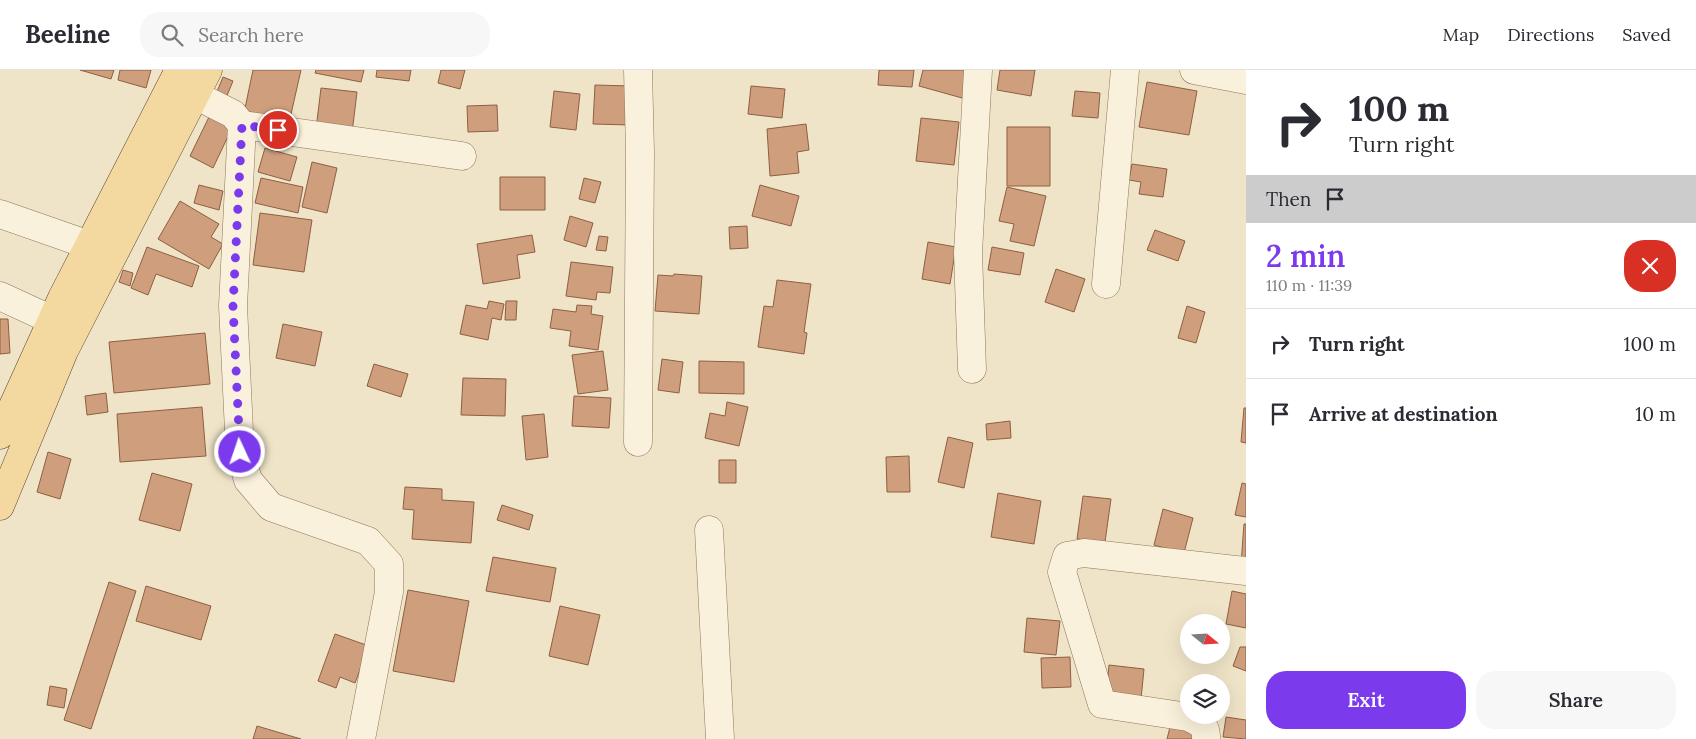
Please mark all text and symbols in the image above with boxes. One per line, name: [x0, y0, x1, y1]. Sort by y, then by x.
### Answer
search box: [140, 12, 490, 57]
text: Beeline: [25, 19, 110, 50]
icon: search: [158, 21, 186, 49]
text: Search here: [198, 23, 304, 47]
text: Map: [1443, 23, 1479, 46]
text: Directions: [1507, 23, 1594, 46]
text: Saved: [1622, 23, 1671, 46]
text: 100 m: [1349, 86, 1449, 131]
icon: right: [1266, 90, 1331, 155]
pin: [257, 109, 299, 151]
icon: arrive: [264, 116, 292, 144]
text: Turn right: [1349, 130, 1454, 158]
icon: arrive: [1321, 185, 1349, 213]
text: Then: [1266, 187, 1311, 211]
text: 2 min: [1266, 237, 1345, 275]
button: close: [1624, 240, 1676, 292]
text: 110 m · 11:39: [1266, 275, 1352, 295]
icon: right: [1266, 330, 1294, 358]
text: Turn right: [1309, 332, 1405, 356]
text: 100 m: [1624, 332, 1676, 356]
icon: arrive: [1266, 400, 1294, 428]
text: Arrive at destination: [1309, 402, 1498, 426]
text: 10 m: [1635, 402, 1676, 426]
position arrow: [213, 425, 265, 477]
north arrow: [1180, 614, 1230, 664]
map controls: [1180, 614, 1230, 724]
button: Exit: [1266, 671, 1466, 729]
button: Share: [1476, 671, 1676, 729]
button: layers: [1180, 674, 1230, 724]

